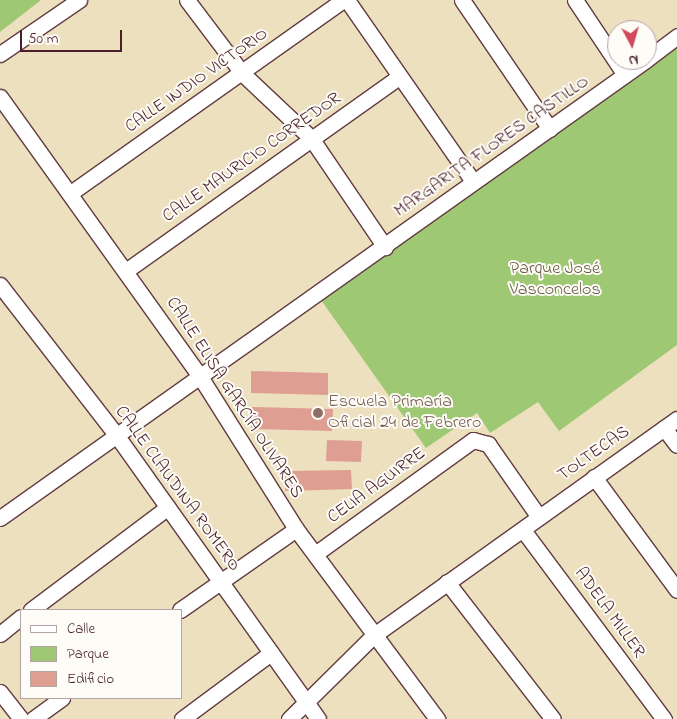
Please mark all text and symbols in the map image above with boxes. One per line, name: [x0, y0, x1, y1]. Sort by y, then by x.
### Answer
scale bar: [22, 20, 125, 52]
north arrow: [607, 20, 657, 70]
street label: CALLE INDIO VICTORIO: [121, 24, 273, 138]
text: 50 m: [28, 28, 58, 50]
text: N: [628, 48, 639, 70]
street label: MARGARITA FLORES CASTILLO: [390, 71, 594, 223]
street label: CALLE MAURICIO CORREDOR: [159, 88, 345, 228]
park label: Parque José Vasconcelos: [509, 259, 601, 302]
street label: CALLE ELISA GARCÍA OLIVARES: [161, 293, 307, 503]
place label: Escuela Primaría Oficial 24 de Febrero: [328, 392, 481, 434]
street label: CALLE CLAUDINA ROMERO: [110, 402, 244, 576]
marker: Escuela Primaría Oficial 24 de Febrero: [312, 407, 324, 419]
street label: TOLTECAS: [554, 421, 634, 487]
street label: CELIA AGUIRRE: [324, 443, 430, 529]
street label: ADELA MILLER: [569, 563, 649, 663]
legend: [20, 609, 182, 699]
text: Calle: [67, 618, 95, 640]
text: Parque: [67, 643, 109, 665]
text: Edificio: [67, 668, 114, 690]

